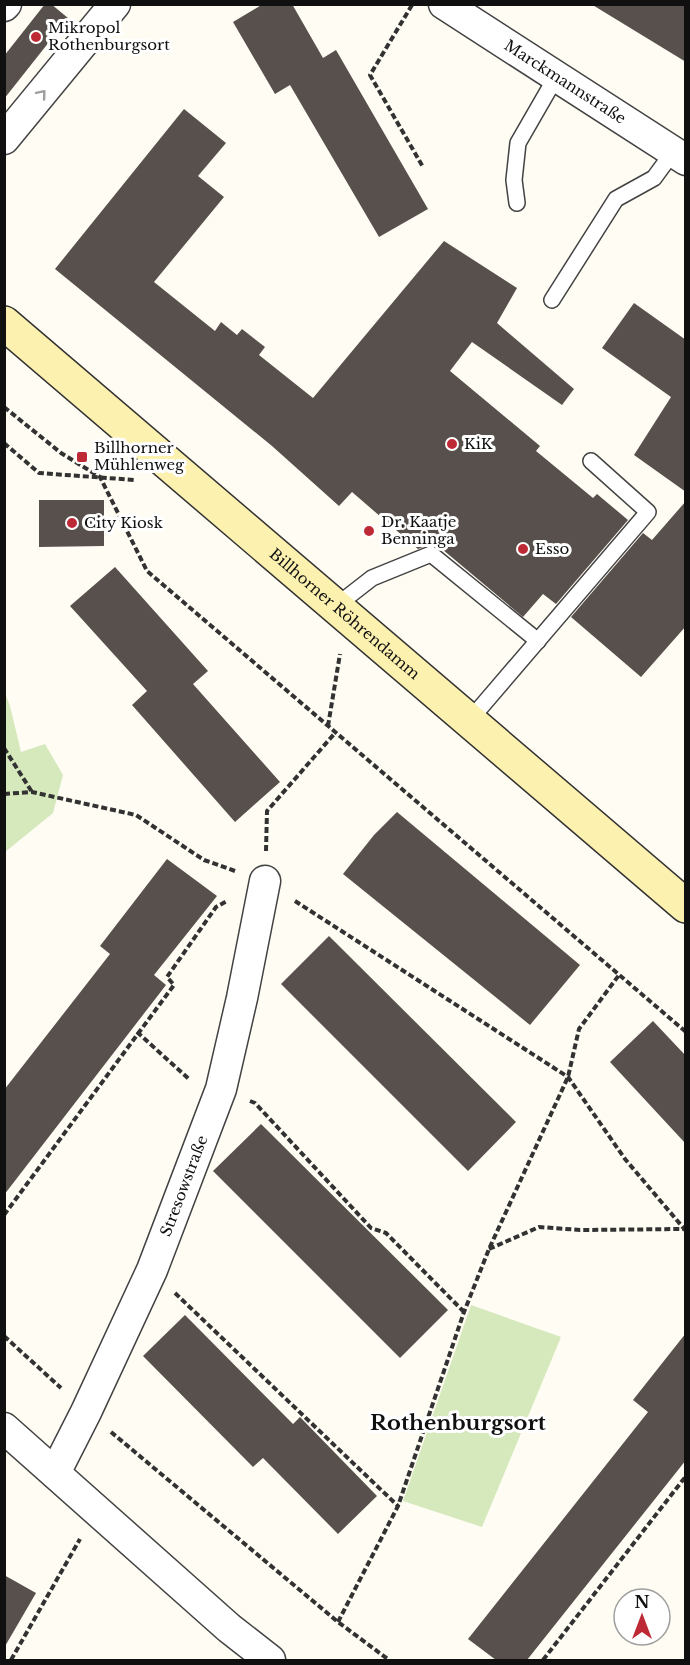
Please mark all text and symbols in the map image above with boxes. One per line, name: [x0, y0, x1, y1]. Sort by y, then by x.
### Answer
place label: Mikropol Rothenburgsort: [48, 18, 170, 54]
marker: Mikropol Rothenburgsort: [29, 30, 43, 44]
street label: Marckmannstraße: [501, 35, 630, 128]
one-way arrow: [35, 90, 46, 101]
place label: KiK: [464, 434, 493, 453]
marker: KiK: [445, 437, 459, 451]
place label: Billhorner Mühlenweg: [94, 438, 185, 474]
marker: Billhorner Mühlenweg: [75, 450, 89, 464]
place label: Dr. Kaatje Benninga: [381, 512, 456, 548]
place label: City Kiosk: [84, 513, 164, 532]
marker: City Kiosk: [65, 516, 79, 530]
marker: Dr. Kaatje Benninga: [362, 524, 376, 538]
place label: Esso: [535, 539, 570, 558]
marker: Esso: [516, 542, 530, 556]
street label: Billhorner Röhrendamm: [266, 544, 424, 683]
street label: Stresowstraße: [156, 1133, 211, 1239]
district label: Rothenburgsort: [370, 1410, 546, 1436]
north arrow: [612, 1587, 672, 1647]
text: N: [634, 1592, 650, 1612]

